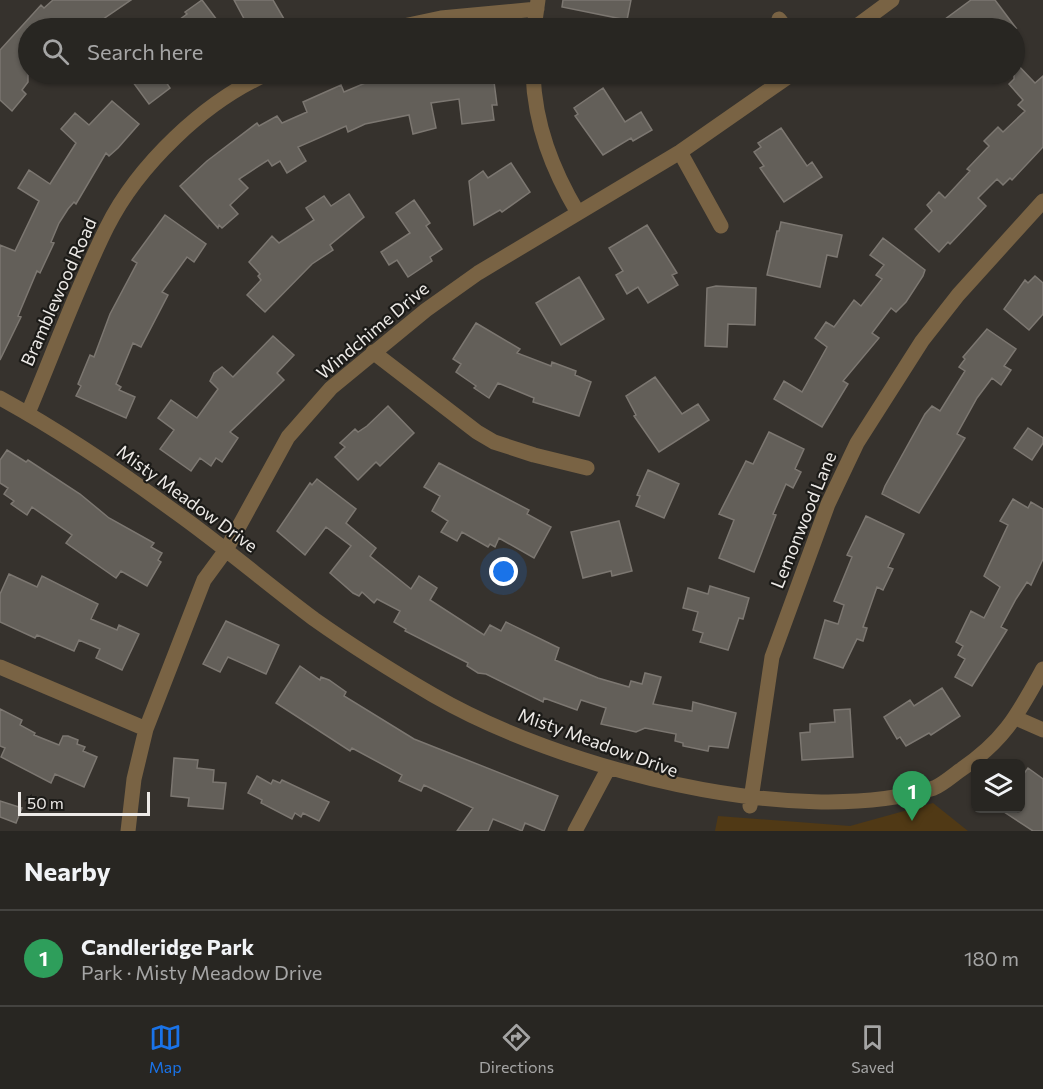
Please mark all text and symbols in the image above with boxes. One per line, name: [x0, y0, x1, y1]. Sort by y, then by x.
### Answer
search box: [18, 18, 1025, 84]
icon: search: [39, 35, 72, 68]
text: Search here: [87, 38, 203, 65]
street label: Bramblewood Road: [16, 214, 101, 369]
street label: Windchime Drive: [312, 277, 433, 384]
street label: Misty Meadow Drive: [113, 440, 262, 557]
street label: Lemonwood Lane: [766, 448, 840, 591]
your location: [489, 557, 518, 586]
street label: Misty Meadow Drive: [515, 703, 681, 781]
map controls: [971, 759, 1025, 813]
button: layers: [971, 759, 1025, 813]
pin: 1: [892, 772, 932, 821]
scale bar: [18, 789, 150, 816]
text: 50 m: [27, 793, 64, 812]
text: Nearby: [24, 855, 111, 886]
text: Candleridge Park: [81, 933, 254, 960]
text: 1: [39, 946, 48, 970]
text: 180 m: [964, 946, 1019, 970]
text: Park · Misty Meadow Drive: [81, 960, 322, 984]
tab: Map: [149, 1021, 182, 1076]
tab: Directions: [479, 1021, 554, 1076]
tab: Saved: [851, 1021, 894, 1076]

